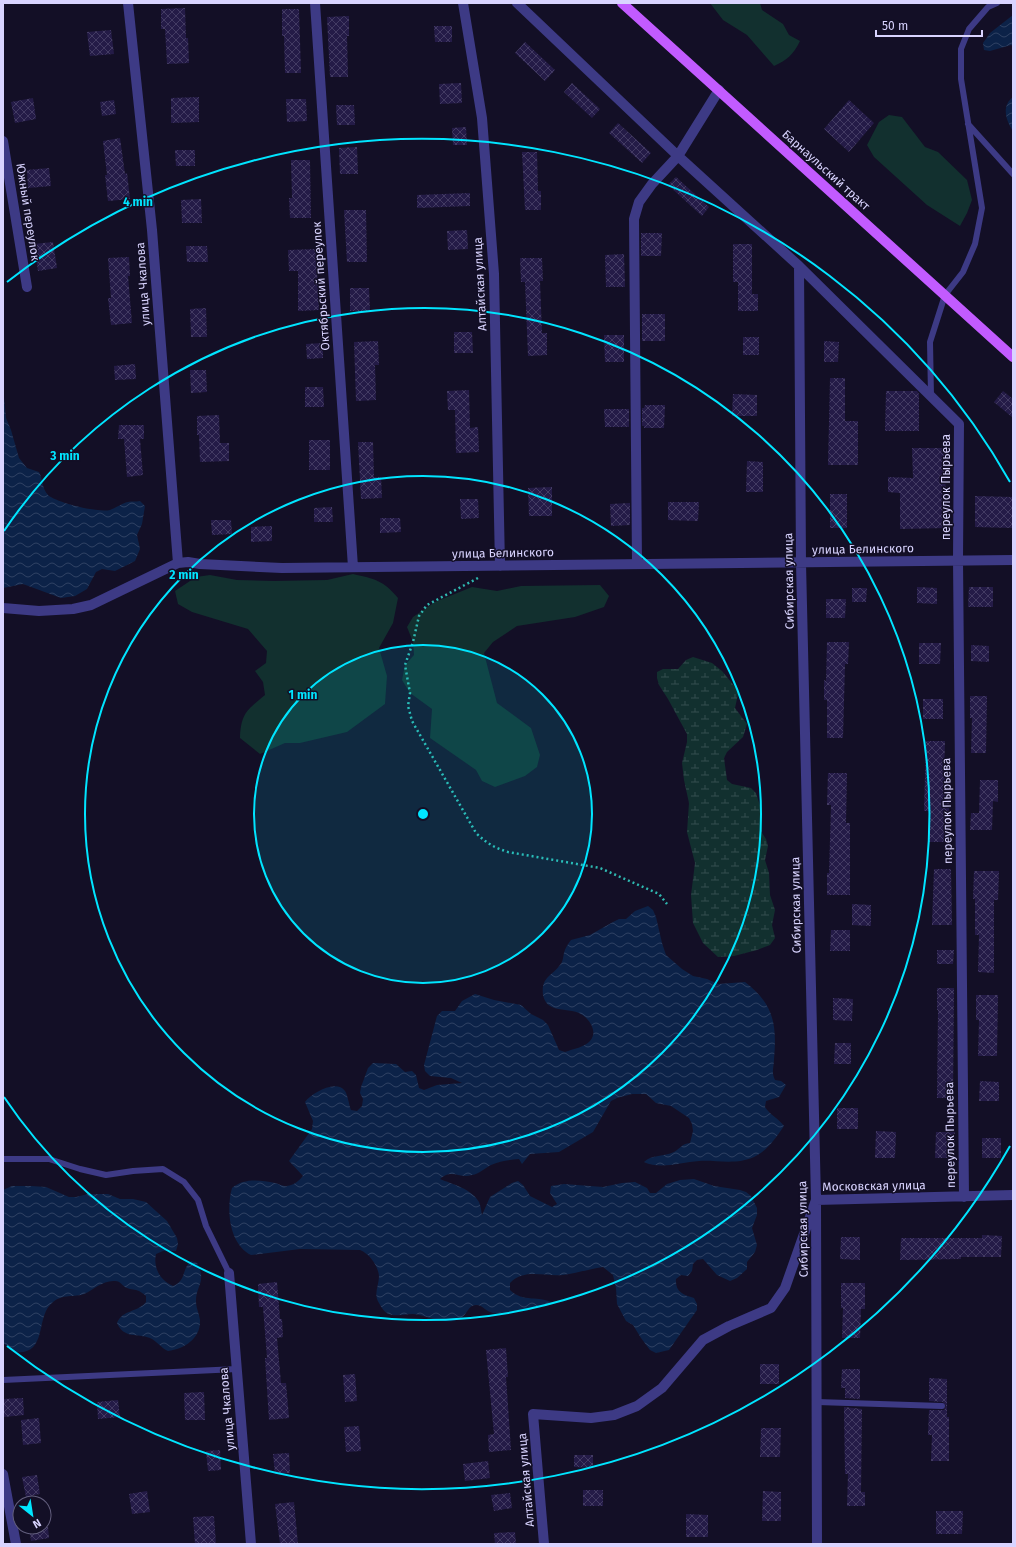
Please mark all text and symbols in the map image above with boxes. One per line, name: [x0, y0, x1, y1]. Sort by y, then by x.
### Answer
scale bar: [876, 12, 982, 38]
text: 50 m: [882, 19, 908, 33]
street label: Барнаульский тракт: [779, 127, 873, 213]
street label: Южный переулок: [13, 162, 43, 263]
text: 4 min: [123, 195, 153, 209]
street label: Октябрьский переулок: [309, 220, 332, 351]
street label: Алтайская улица: [471, 237, 489, 331]
street label: улица Чкалова: [133, 242, 153, 326]
street label: переулок Пырьева: [939, 434, 953, 540]
text: 3 min: [49, 449, 80, 463]
street label: Сибирская улица: [781, 533, 797, 629]
street label: улица Белинского: [812, 541, 914, 557]
street label: улица Белинского: [452, 545, 554, 561]
text: 2 min: [169, 568, 199, 582]
text: 1 min: [289, 688, 317, 702]
street label: переулок Пырьева: [939, 758, 955, 864]
centre of rings: [416, 807, 430, 821]
street label: Сибирская улица: [788, 857, 804, 953]
street label: переулок Пырьева: [942, 1082, 958, 1188]
street label: Московская улица: [822, 1178, 926, 1194]
street label: Сибирская улица: [795, 1181, 811, 1277]
street label: улица Чкалова: [216, 1367, 238, 1451]
street label: Алтайская улица: [515, 1433, 537, 1527]
north arrow: [12, 1495, 52, 1535]
text: N: [30, 1516, 43, 1531]

